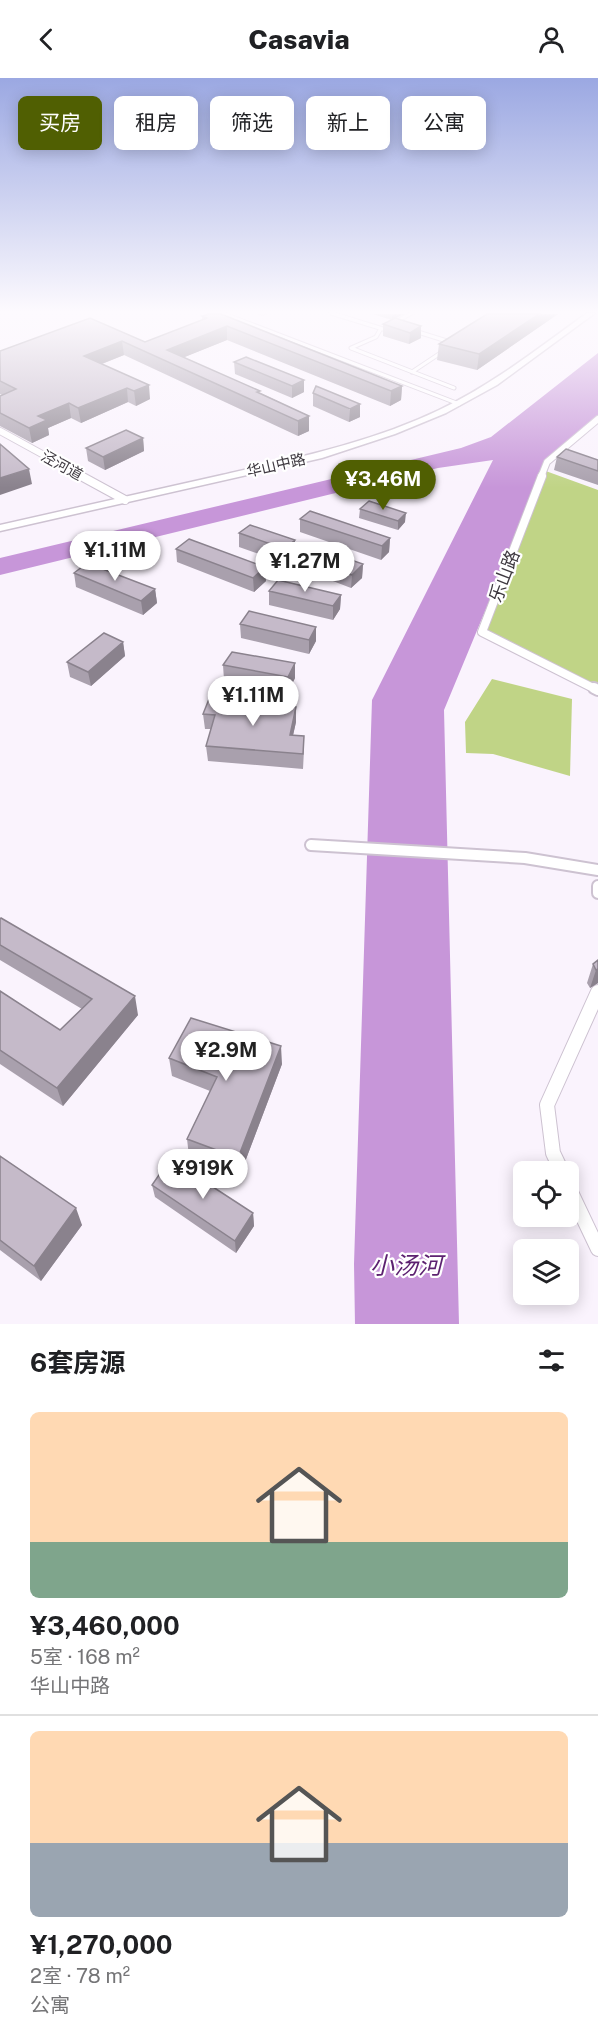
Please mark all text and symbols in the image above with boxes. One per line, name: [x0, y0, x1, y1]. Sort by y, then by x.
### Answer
icon: back: [30, 23, 63, 56]
text: Casavia: [248, 23, 350, 55]
icon: person: [535, 23, 568, 56]
chip: 买房: [18, 96, 102, 150]
chip: 租房: [114, 96, 198, 150]
chip: 筛选: [210, 96, 294, 150]
chip: 新上: [306, 96, 390, 150]
chip: 公寓: [402, 96, 486, 150]
street label: 泾河道: [38, 447, 86, 483]
street label: 华山中路: [245, 450, 307, 480]
pin: ¥3.46M: [334, 460, 432, 511]
text: ¥3.46M: [345, 467, 421, 491]
pin: ¥1.11M: [66, 531, 164, 582]
text: ¥1.11M: [84, 538, 146, 562]
pin: ¥1.27M: [256, 542, 354, 593]
street label: 乐山路: [485, 547, 523, 605]
text: ¥1.27M: [269, 549, 341, 573]
pin: ¥1.11M: [204, 676, 302, 727]
text: ¥1.11M: [222, 683, 284, 707]
pin: ¥2.9M: [184, 1031, 268, 1082]
text: ¥2.9M: [195, 1038, 257, 1062]
pin: ¥919K: [161, 1149, 245, 1200]
text: ¥919K: [172, 1156, 234, 1180]
map controls: [513, 1161, 579, 1305]
button: locate: [513, 1161, 579, 1227]
button: layers: [513, 1239, 579, 1305]
water label: 小汤河: [370, 1251, 446, 1279]
icon: filters: [535, 1344, 568, 1377]
text: 6套房源: [30, 1347, 125, 1378]
icon: home: [245, 1451, 353, 1559]
text: ¥3,460,000: [30, 1610, 180, 1641]
text: 5室 · 168 m²: [30, 1645, 140, 1669]
text: 华山中路: [30, 1674, 110, 1698]
icon: home: [245, 1770, 353, 1878]
text: ¥1,270,000: [30, 1929, 173, 1960]
text: 2室 · 78 m²: [30, 1964, 130, 1988]
text: 公寓: [30, 1993, 70, 2017]

